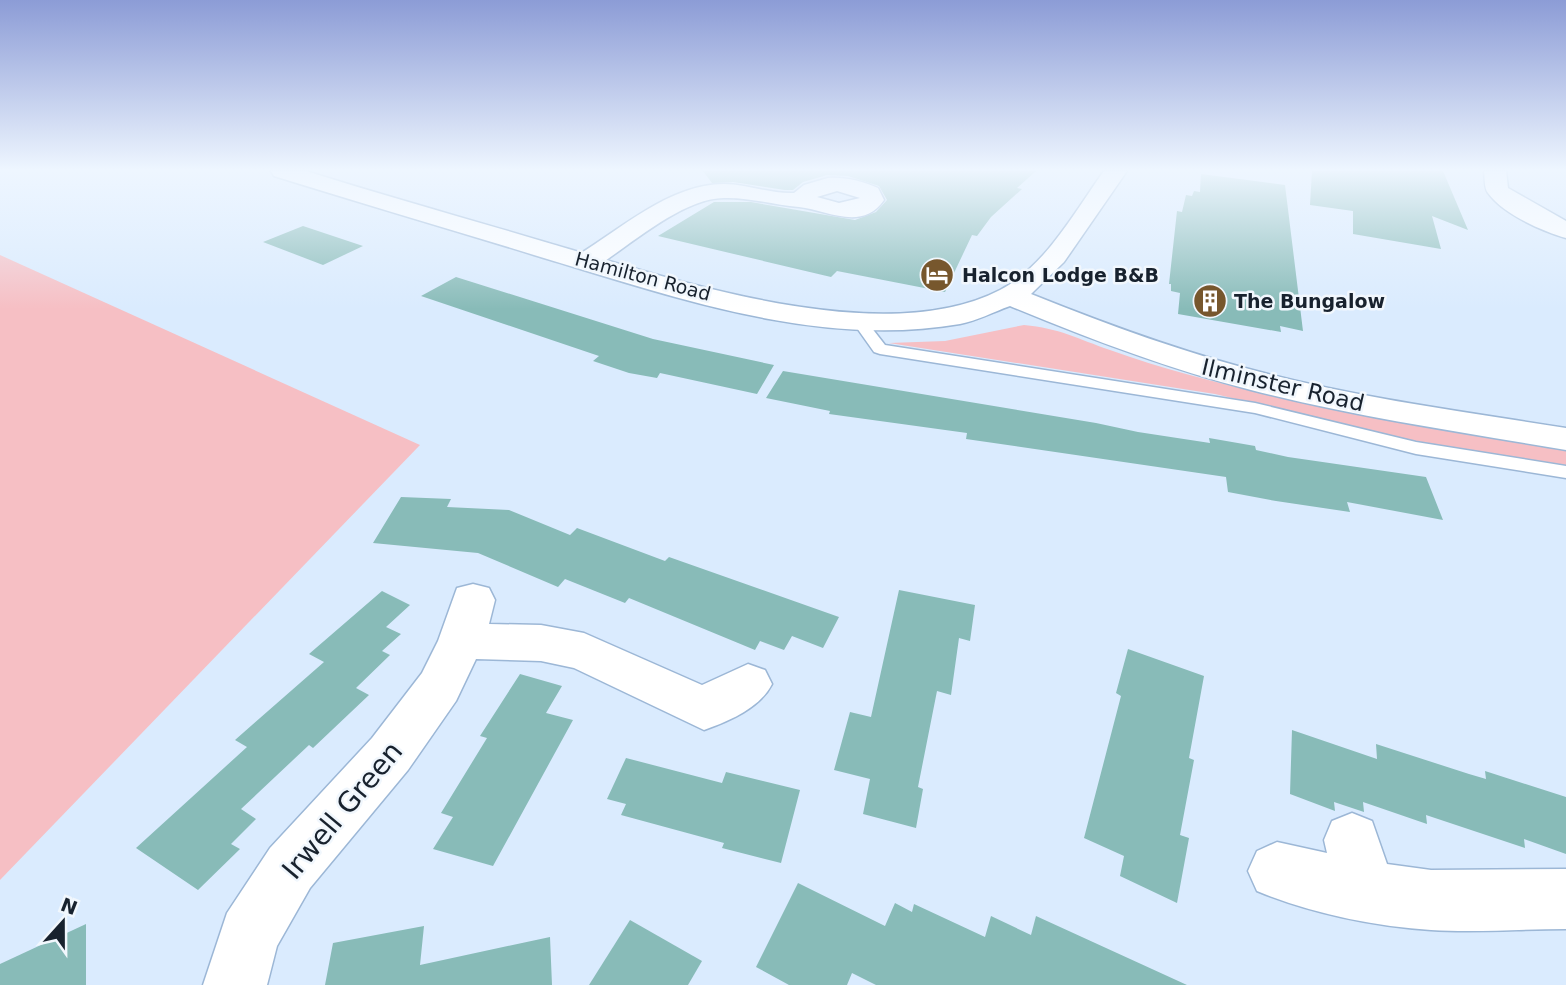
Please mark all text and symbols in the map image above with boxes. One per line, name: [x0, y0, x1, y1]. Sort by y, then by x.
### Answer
street label: Hamilton Road: [573, 247, 713, 305]
hotel icon: Halcon Lodge B&B: [918, 256, 956, 294]
place label: Halcon Lodge B&B: [962, 264, 1159, 286]
building icon: The Bungalow: [1191, 282, 1229, 320]
place label: The Bungalow: [1234, 290, 1385, 312]
street label: Ilminster Road: [1199, 354, 1367, 416]
street label: Irwell Green: [275, 735, 409, 886]
north arrow: [28, 887, 98, 957]
text: N: [58, 893, 80, 919]

